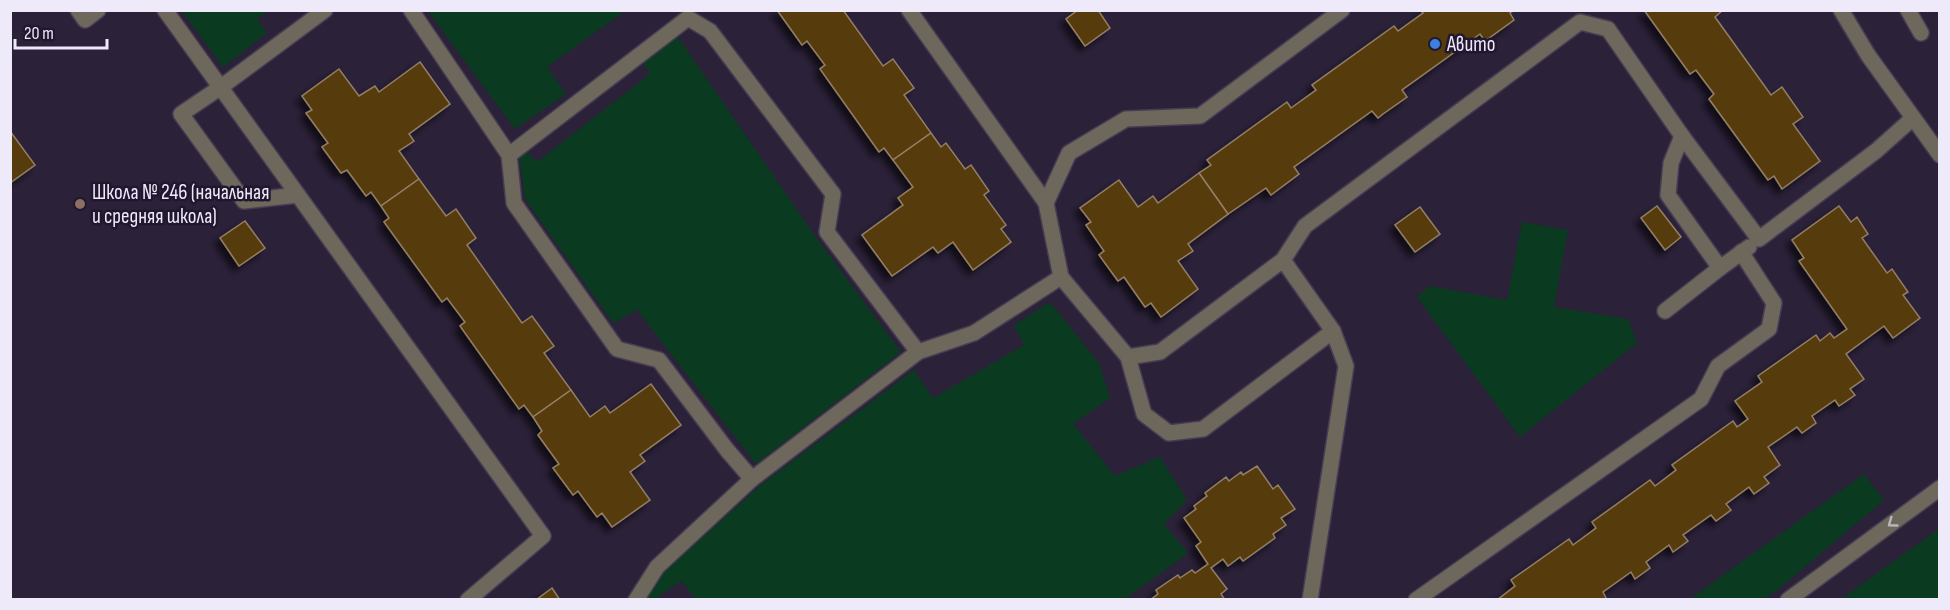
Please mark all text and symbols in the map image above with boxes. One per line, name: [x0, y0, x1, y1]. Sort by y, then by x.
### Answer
scale bar: [15, 12, 106, 50]
text: 20 m: [24, 23, 54, 44]
place label: Авито: [1446, 32, 1495, 57]
marker: Авито: [1428, 37, 1442, 51]
place label: Школа № 246 (начальная и средняя школа): [92, 180, 269, 229]
marker: Школа № 246 (начальная и средняя школа): [73, 197, 87, 211]
one-way arrow: [1888, 515, 1899, 526]

